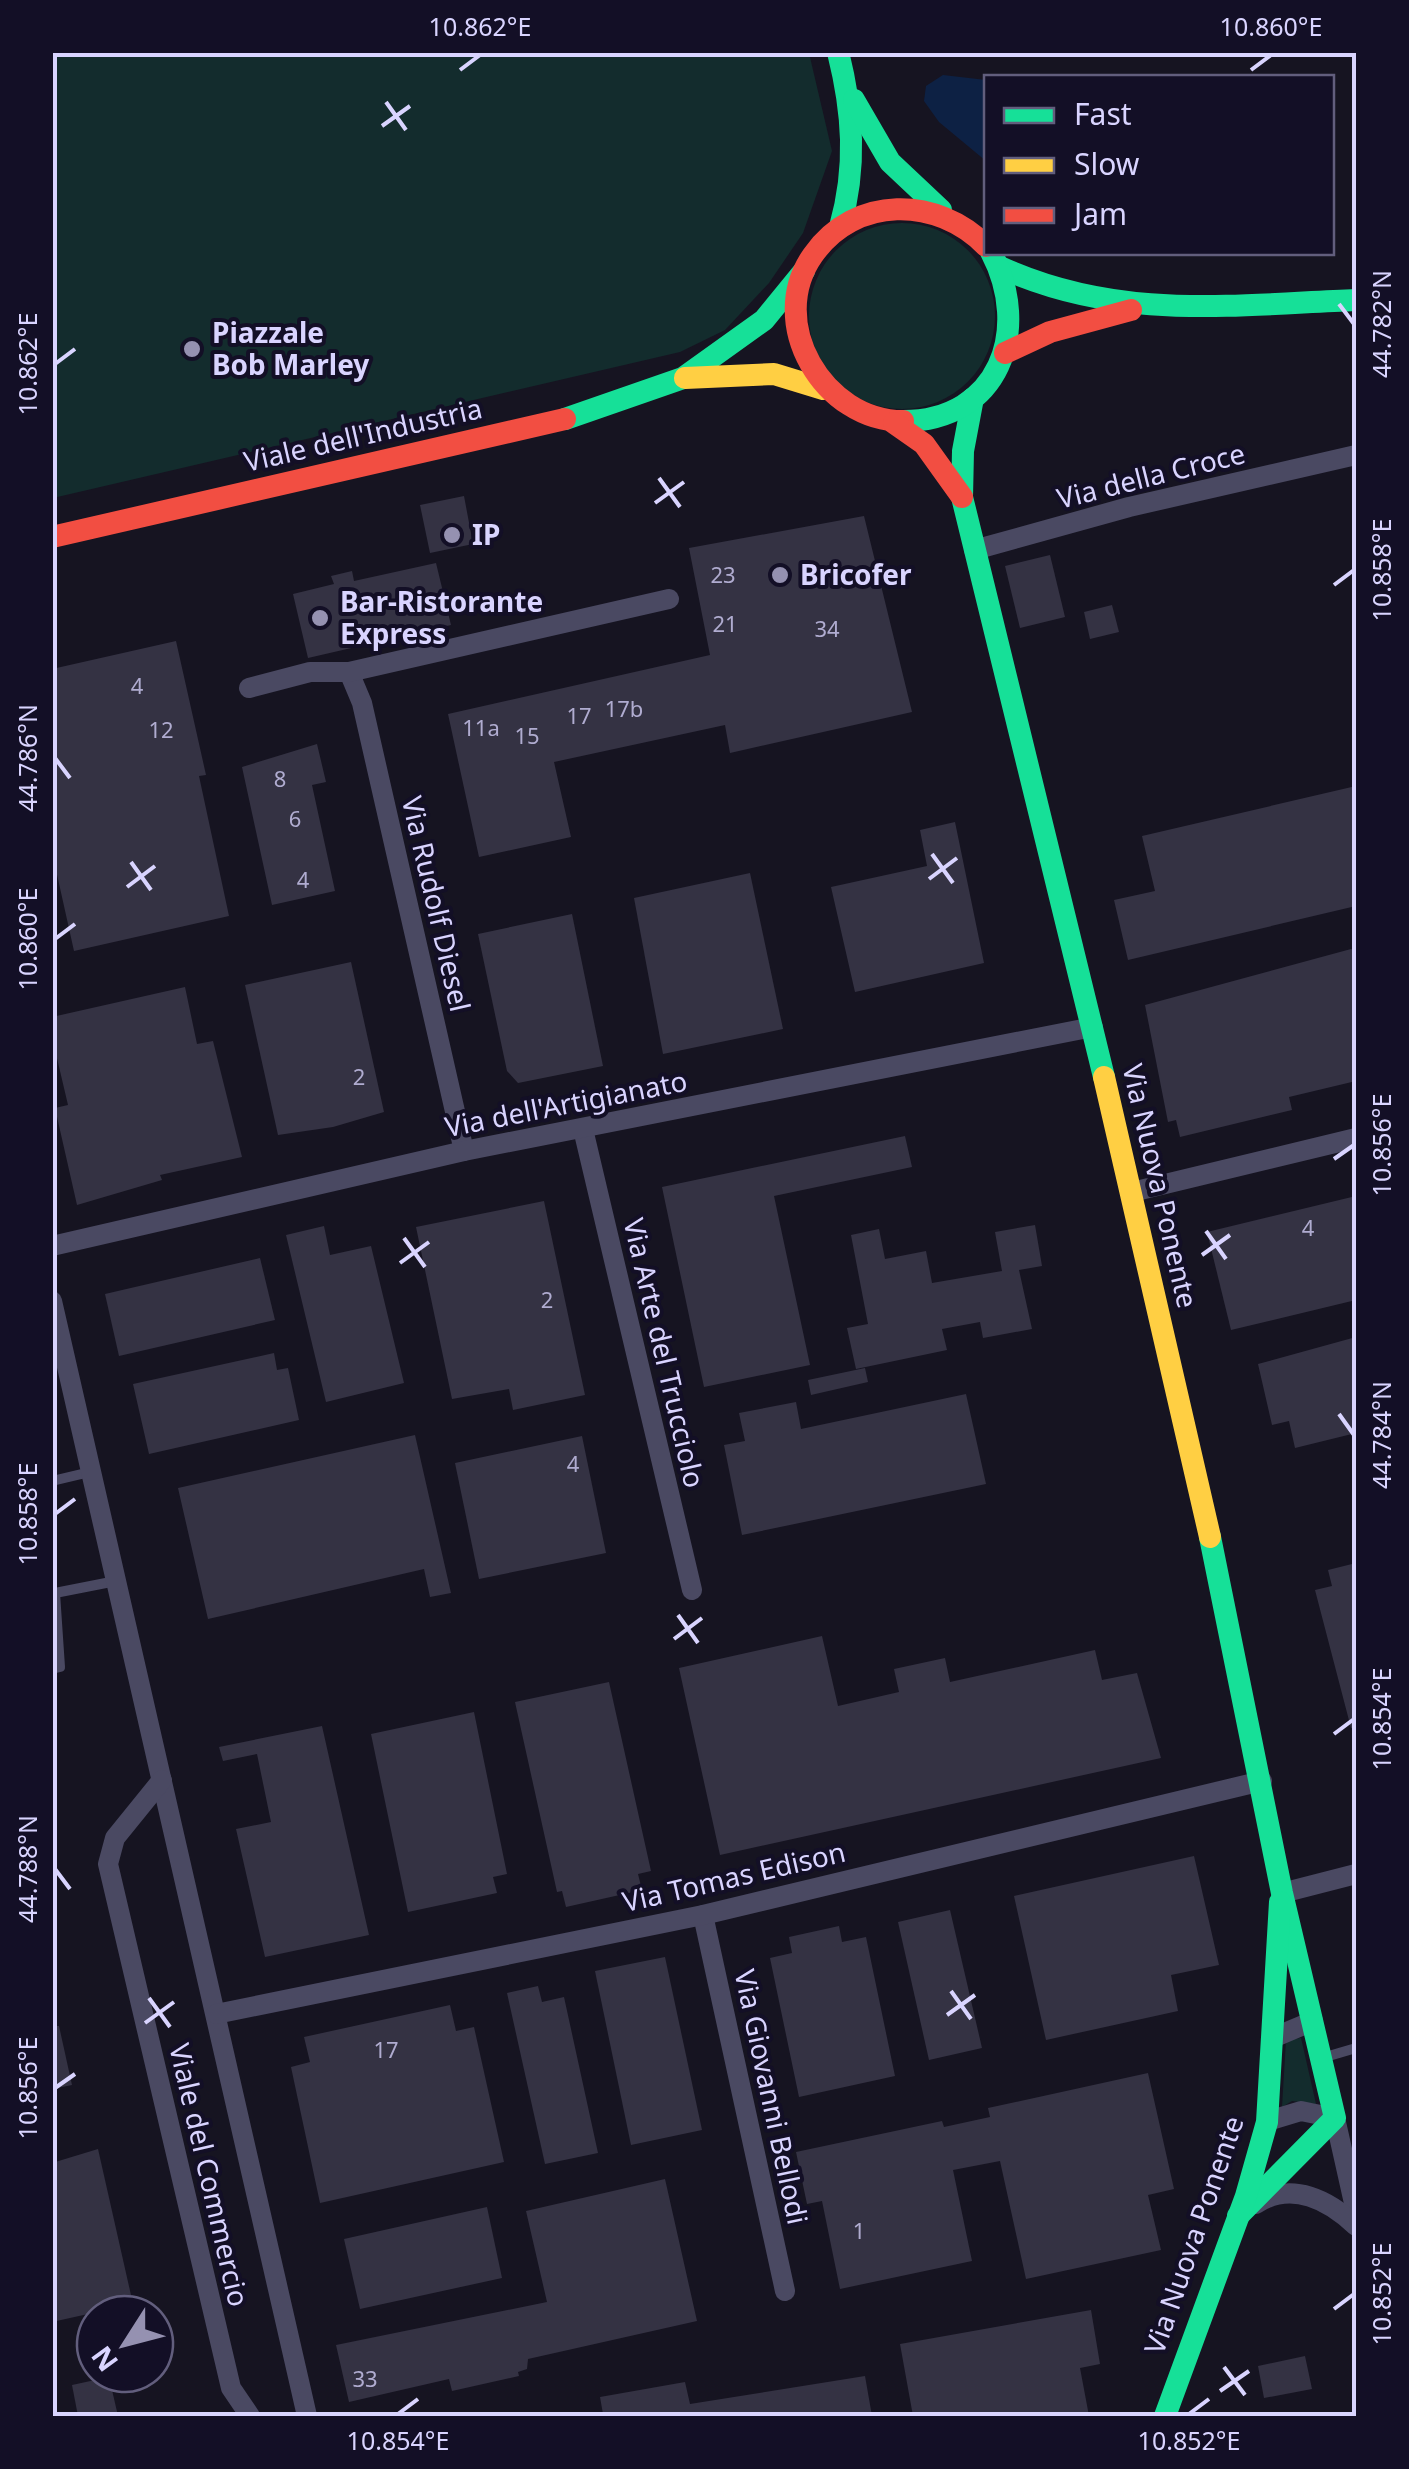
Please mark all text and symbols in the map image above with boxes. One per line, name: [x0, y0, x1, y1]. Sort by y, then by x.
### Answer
text: 10.862°E: [429, 9, 531, 43]
text: 10.860°E: [1220, 9, 1322, 43]
legend: [984, 75, 1334, 255]
text: Fast: [1074, 93, 1132, 134]
text: Slow: [1074, 143, 1140, 184]
text: Jam: [1071, 193, 1127, 234]
text: 44.782°N: [1364, 270, 1398, 378]
text: 10.862°E: [10, 313, 44, 415]
place label: Piazzale Bob Marley: [212, 313, 369, 383]
marker: Piazzale Bob Marley: [181, 338, 203, 360]
street label: Viale dell'Industria: [240, 388, 486, 480]
street label: Via della Croce: [1053, 433, 1249, 517]
place label: IP: [472, 515, 500, 553]
text: 10.858°E: [1364, 519, 1398, 621]
marker: IP: [441, 524, 463, 546]
place label: Bricofer: [800, 555, 912, 593]
house number: 23: [710, 559, 736, 589]
marker: Bricofer: [769, 564, 791, 586]
place label: Bar-Ristorante Express: [340, 582, 543, 652]
marker: Bar-Ristorante Express: [309, 607, 331, 629]
house number: 21: [712, 608, 738, 638]
house number: 34: [814, 613, 840, 643]
house number: 4: [131, 670, 144, 700]
house number: 17b: [605, 693, 643, 723]
house number: 17: [566, 700, 592, 730]
text: 44.786°N: [10, 704, 44, 812]
house number: 11a: [462, 712, 500, 742]
house number: 12: [148, 714, 174, 744]
house number: 15: [514, 720, 540, 750]
house number: 8: [274, 763, 286, 793]
street label: Via Rudolf Diesel: [394, 792, 480, 1015]
house number: 6: [289, 803, 301, 833]
house number: 4: [297, 864, 310, 894]
text: 10.860°E: [10, 888, 44, 990]
street label: Via Nuova Ponente: [1114, 1060, 1208, 1312]
house number: 2: [353, 1061, 365, 1091]
street label: Via dell'Artigianato: [442, 1061, 690, 1145]
text: 10.856°E: [1364, 1094, 1398, 1196]
house number: 4: [1302, 1212, 1315, 1242]
street label: Via Arte del Trucciolo: [615, 1214, 714, 1491]
house number: 2: [541, 1284, 553, 1314]
text: 44.784°N: [1364, 1381, 1398, 1489]
house number: 4: [567, 1448, 580, 1478]
text: 10.858°E: [10, 1463, 44, 1565]
text: 10.854°E: [1364, 1668, 1398, 1770]
text: 44.788°N: [10, 1815, 44, 1923]
street label: Via Tomas Edison: [619, 1832, 849, 1920]
street label: Via Giovanni Bellodi: [726, 1966, 818, 2228]
house number: 17: [373, 2034, 399, 2064]
text: 10.856°E: [10, 2037, 44, 2139]
street label: Viale del Commercio: [161, 2039, 259, 2310]
street label: Via Nuova Ponente: [1134, 2111, 1252, 2359]
house number: 1: [853, 2215, 865, 2245]
text: 10.852°E: [1364, 2243, 1398, 2345]
north arrow: [75, 2294, 175, 2394]
text: N: [82, 2339, 126, 2380]
house number: 33: [352, 2363, 378, 2393]
text: 10.854°E: [347, 2423, 449, 2457]
text: 10.852°E: [1138, 2423, 1240, 2457]

